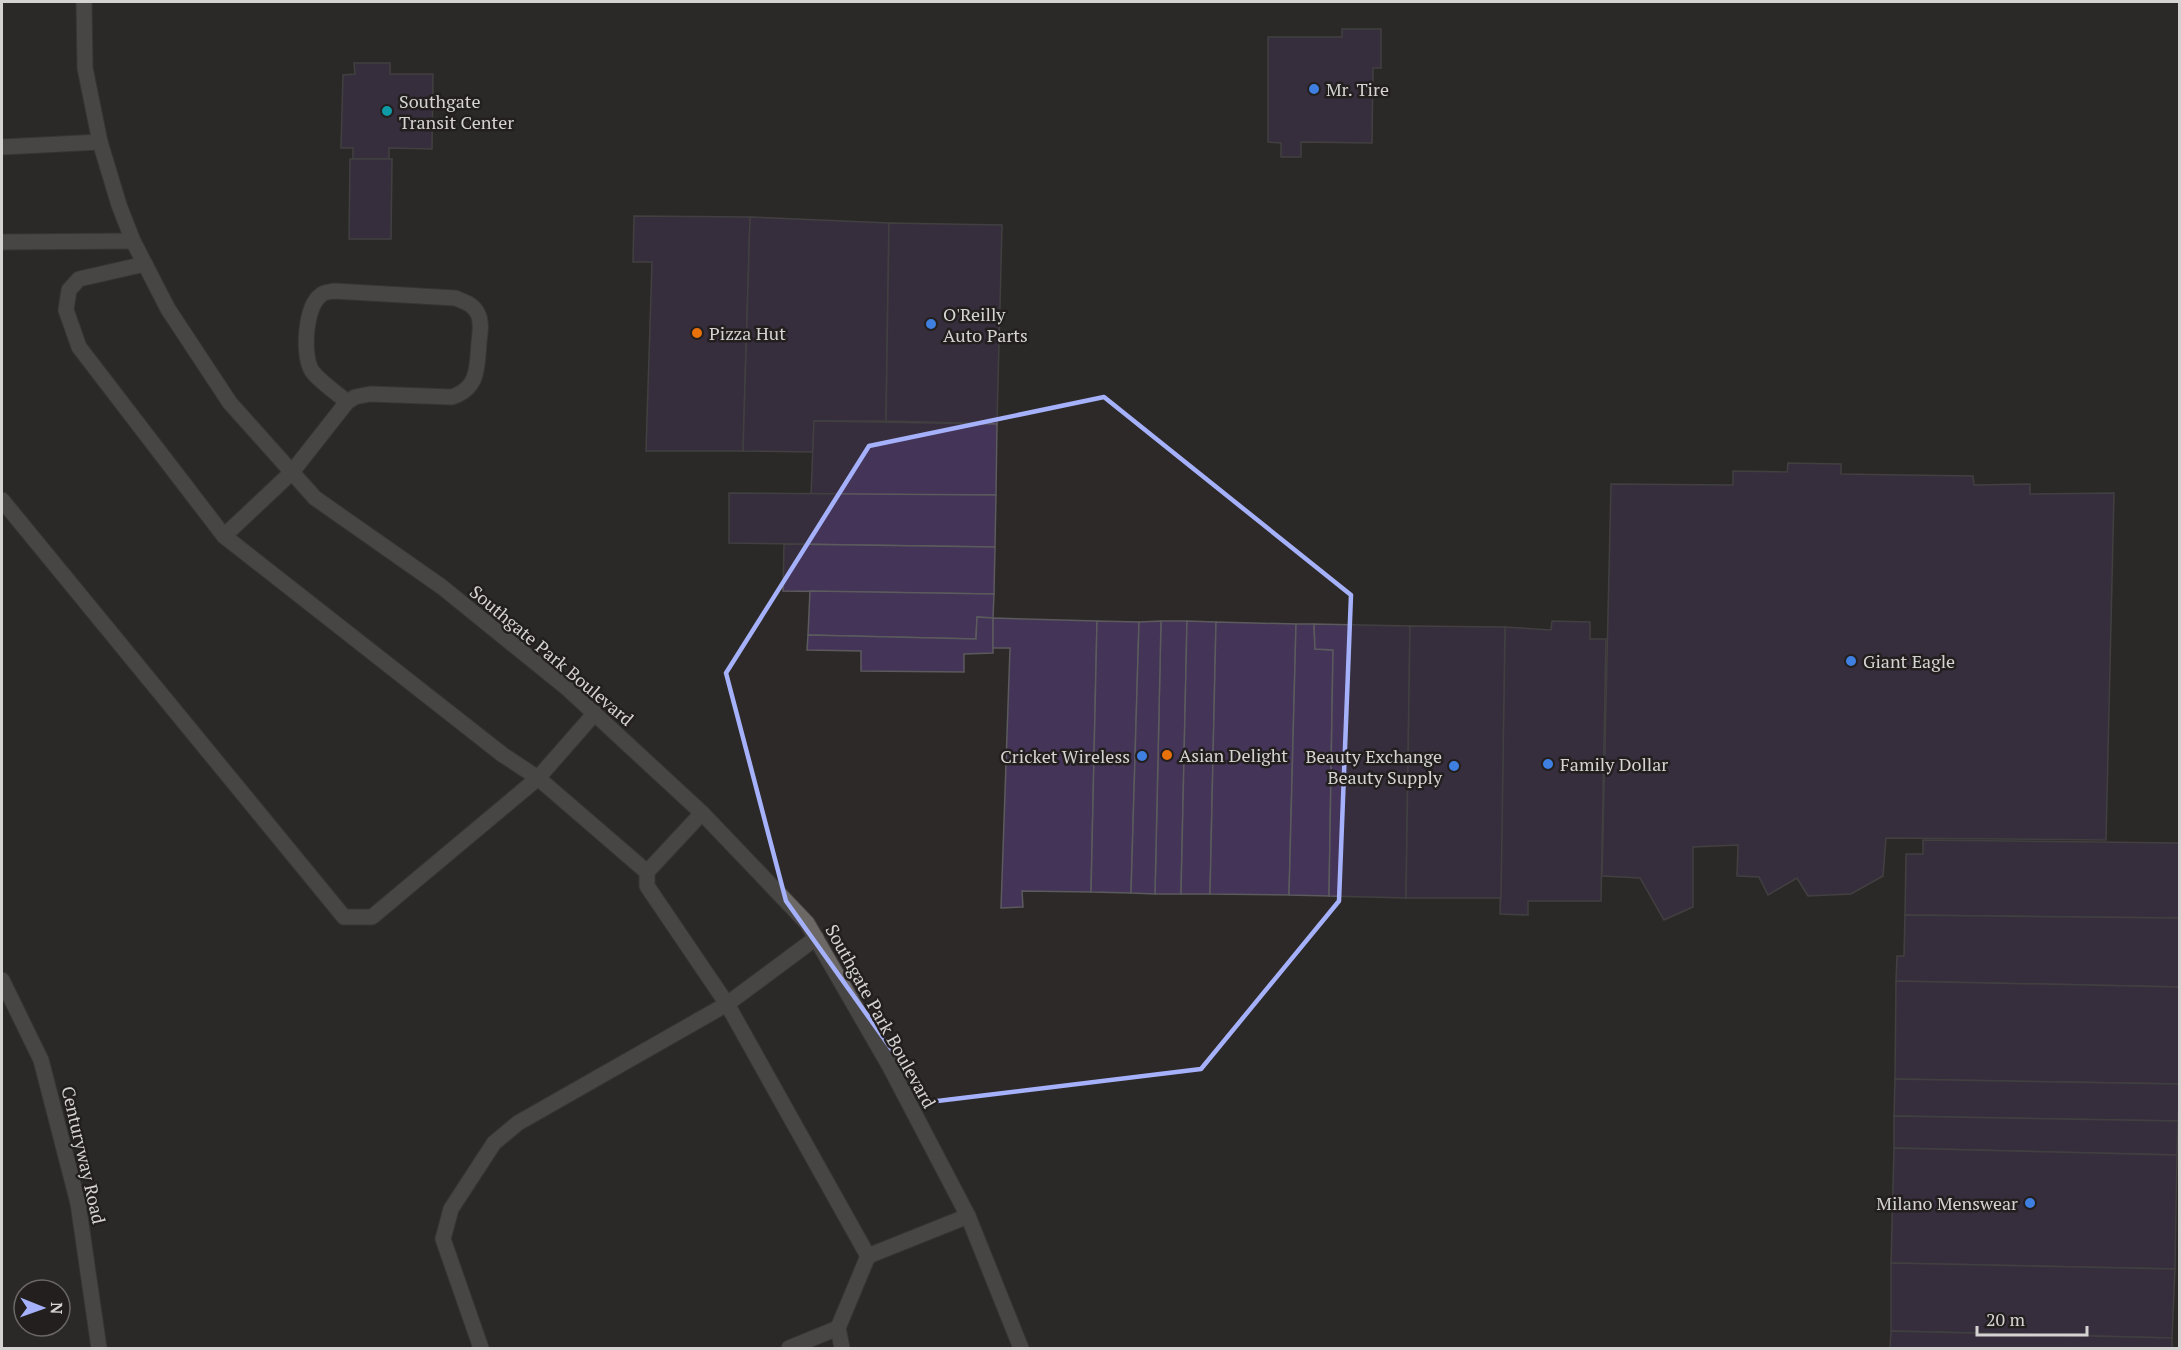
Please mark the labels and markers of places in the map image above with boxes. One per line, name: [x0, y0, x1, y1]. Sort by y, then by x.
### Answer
place label: Mr. Tire: [1326, 77, 1389, 101]
marker: Mr. Tire: [1307, 82, 1321, 96]
place label: Southgate Transit Center: [399, 89, 514, 134]
marker: Southgate Transit Center: [380, 104, 394, 118]
place label: O'Reilly Auto Parts: [943, 302, 1028, 347]
marker: O'Reilly Auto Parts: [924, 317, 938, 331]
place label: Pizza Hut: [709, 321, 786, 345]
marker: Pizza Hut: [690, 326, 704, 340]
place label: Giant Eagle: [1863, 649, 1955, 673]
marker: Giant Eagle: [1844, 654, 1858, 668]
place label: Asian Delight: [1179, 743, 1288, 767]
place label: Cricket Wireless: [1000, 744, 1130, 768]
place label: Beauty Exchange Beauty Supply: [1305, 744, 1443, 789]
marker: Asian Delight: [1160, 748, 1174, 762]
marker: Cricket Wireless: [1135, 749, 1149, 763]
place label: Family Dollar: [1560, 752, 1668, 776]
marker: Family Dollar: [1541, 757, 1555, 771]
marker: Beauty Exchange Beauty Supply: [1447, 759, 1461, 773]
place label: Milano Menswear: [1876, 1191, 2018, 1215]
marker: Milano Menswear: [2023, 1196, 2037, 1210]

